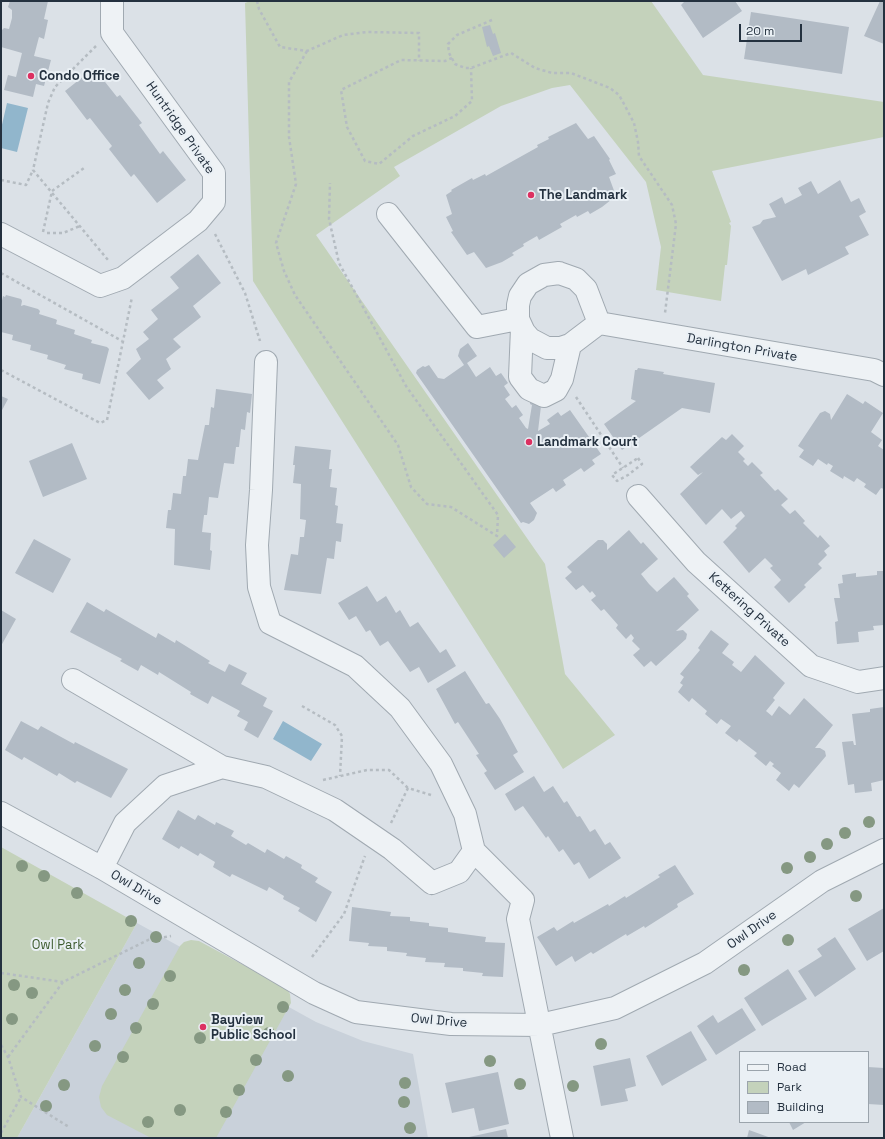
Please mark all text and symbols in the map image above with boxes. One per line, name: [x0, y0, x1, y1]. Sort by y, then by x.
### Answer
scale bar: [741, 16, 804, 42]
text: 20 m: [746, 23, 774, 39]
place label: Condo Office: [39, 68, 120, 84]
marker: Condo Office: [26, 71, 36, 81]
street label: Huntridge Private: [142, 79, 218, 177]
place label: The Landmark: [539, 187, 627, 203]
marker: The Landmark: [526, 190, 536, 200]
street label: Darlington Private: [686, 331, 798, 365]
place label: Landmark Court: [537, 434, 638, 450]
marker: Landmark Court: [524, 437, 534, 447]
street label: Kettering Private: [705, 569, 793, 651]
street label: Owl Drive: [108, 867, 164, 909]
street label: Owl Drive: [724, 907, 780, 953]
park label: Owl Park: [32, 937, 84, 953]
street label: Owl Drive: [410, 1011, 468, 1031]
place label: Bayview Public School: [211, 1012, 296, 1043]
marker: Bayview Public School: [198, 1022, 208, 1032]
legend: [739, 1051, 869, 1123]
text: Road: [777, 1059, 806, 1075]
text: Park: [777, 1079, 802, 1095]
text: Building: [777, 1099, 824, 1115]

